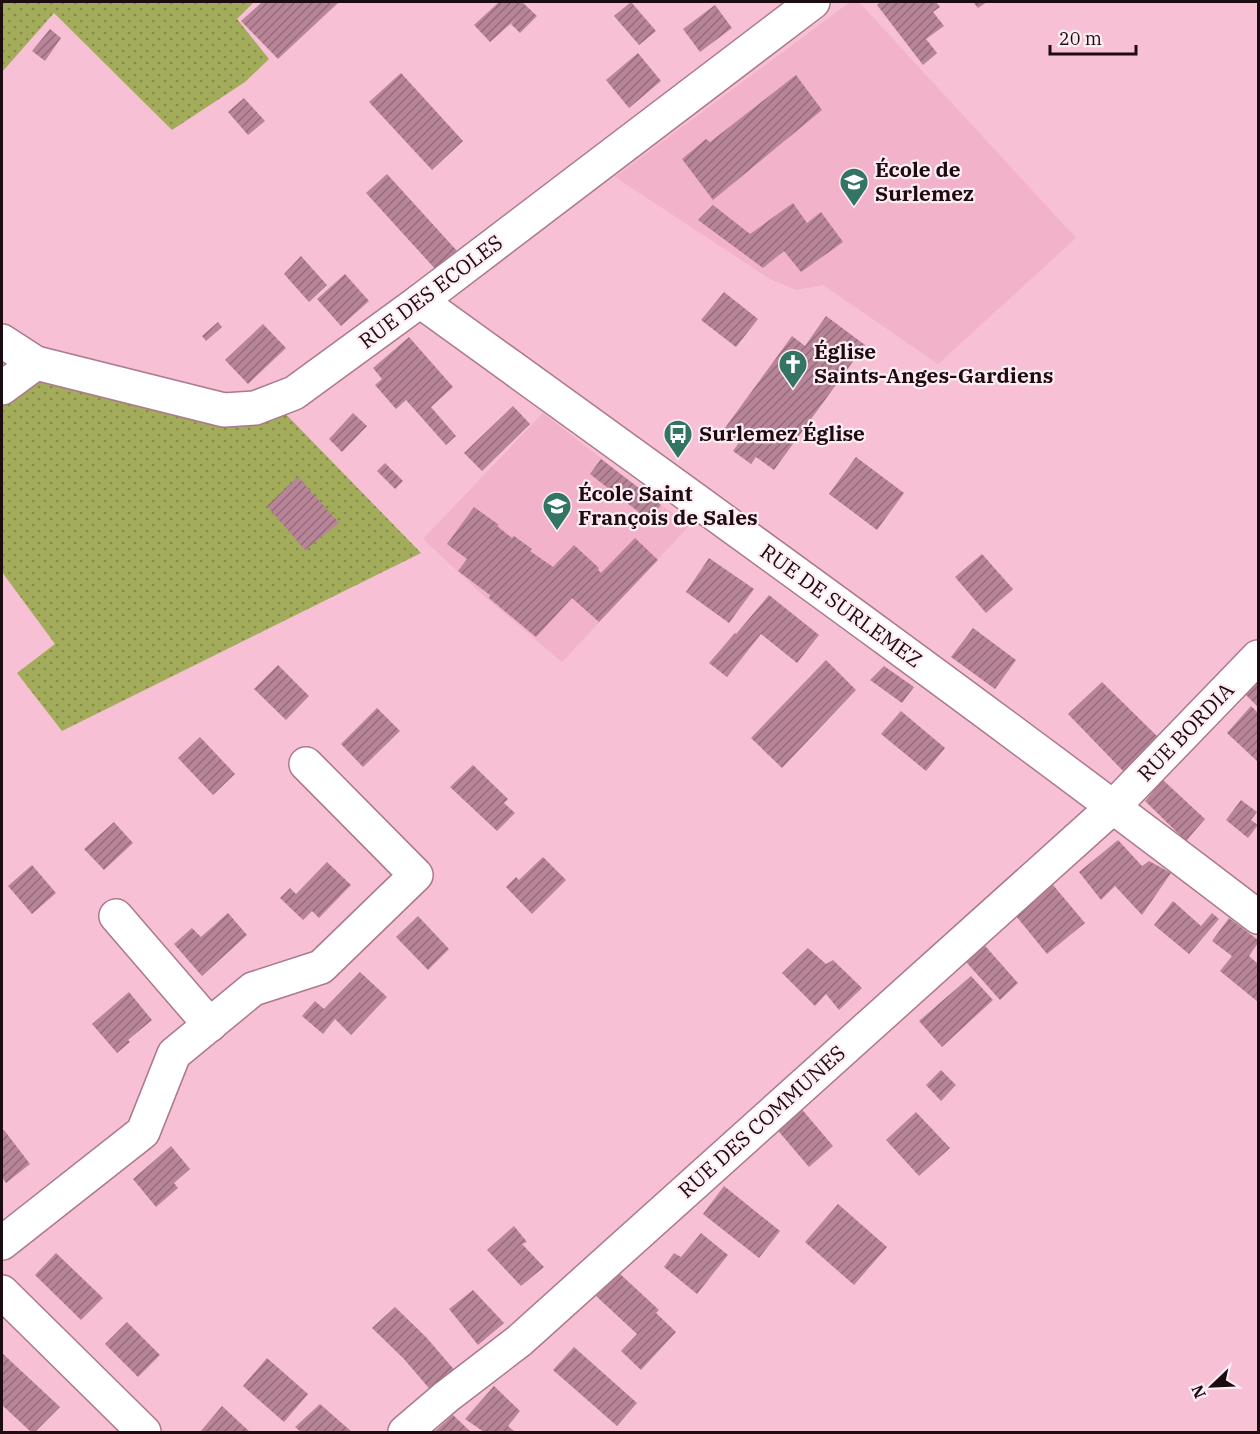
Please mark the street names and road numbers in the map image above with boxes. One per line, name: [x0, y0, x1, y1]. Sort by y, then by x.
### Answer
street label: RUE DES ECOLES: [353, 228, 508, 355]
street label: RUE DE SURLEMEZ: [755, 537, 928, 673]
street label: RUE BORDIA: [1131, 675, 1240, 787]
street label: RUE DES COMMUNES: [672, 1039, 851, 1204]

